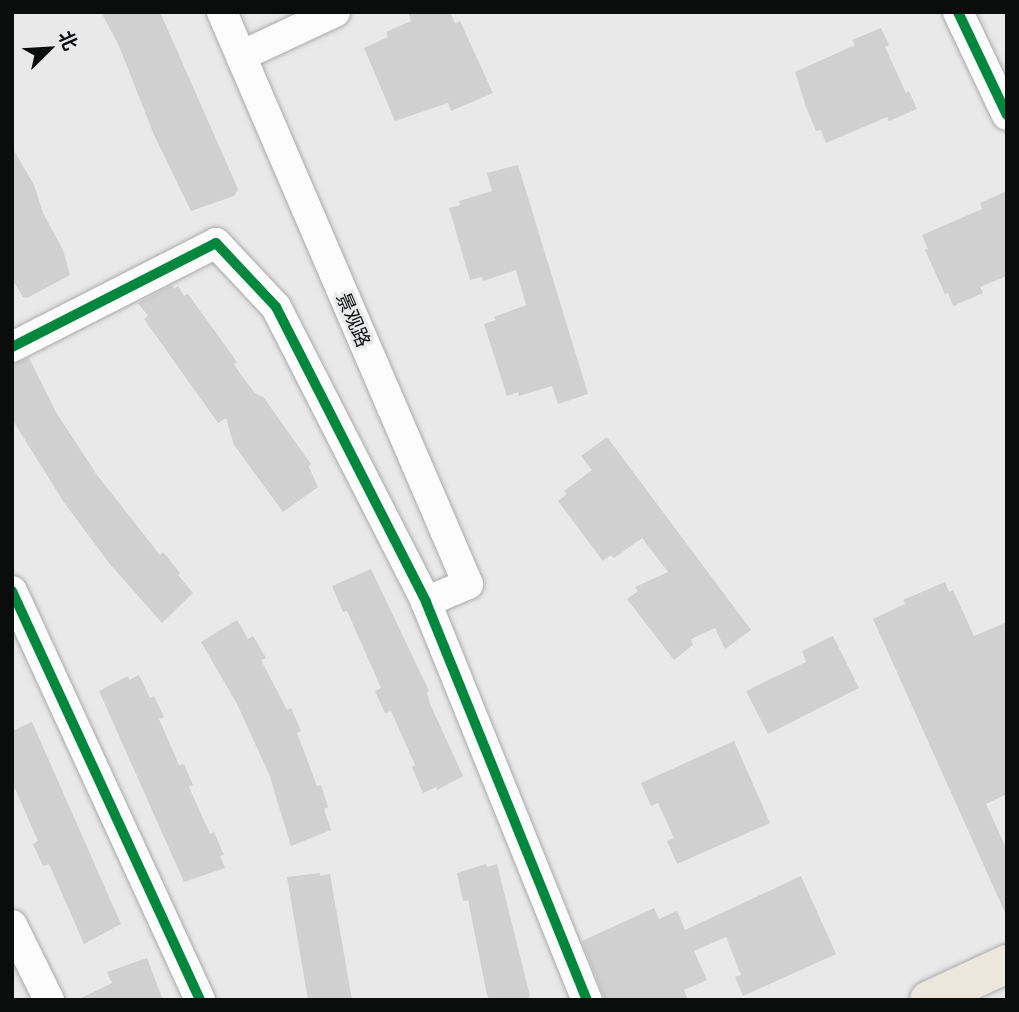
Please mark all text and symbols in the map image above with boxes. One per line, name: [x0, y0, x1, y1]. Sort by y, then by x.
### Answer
north arrow: [14, 14, 84, 84]
text: 北: [52, 26, 84, 54]
street label: 景观路: [331, 289, 375, 351]

